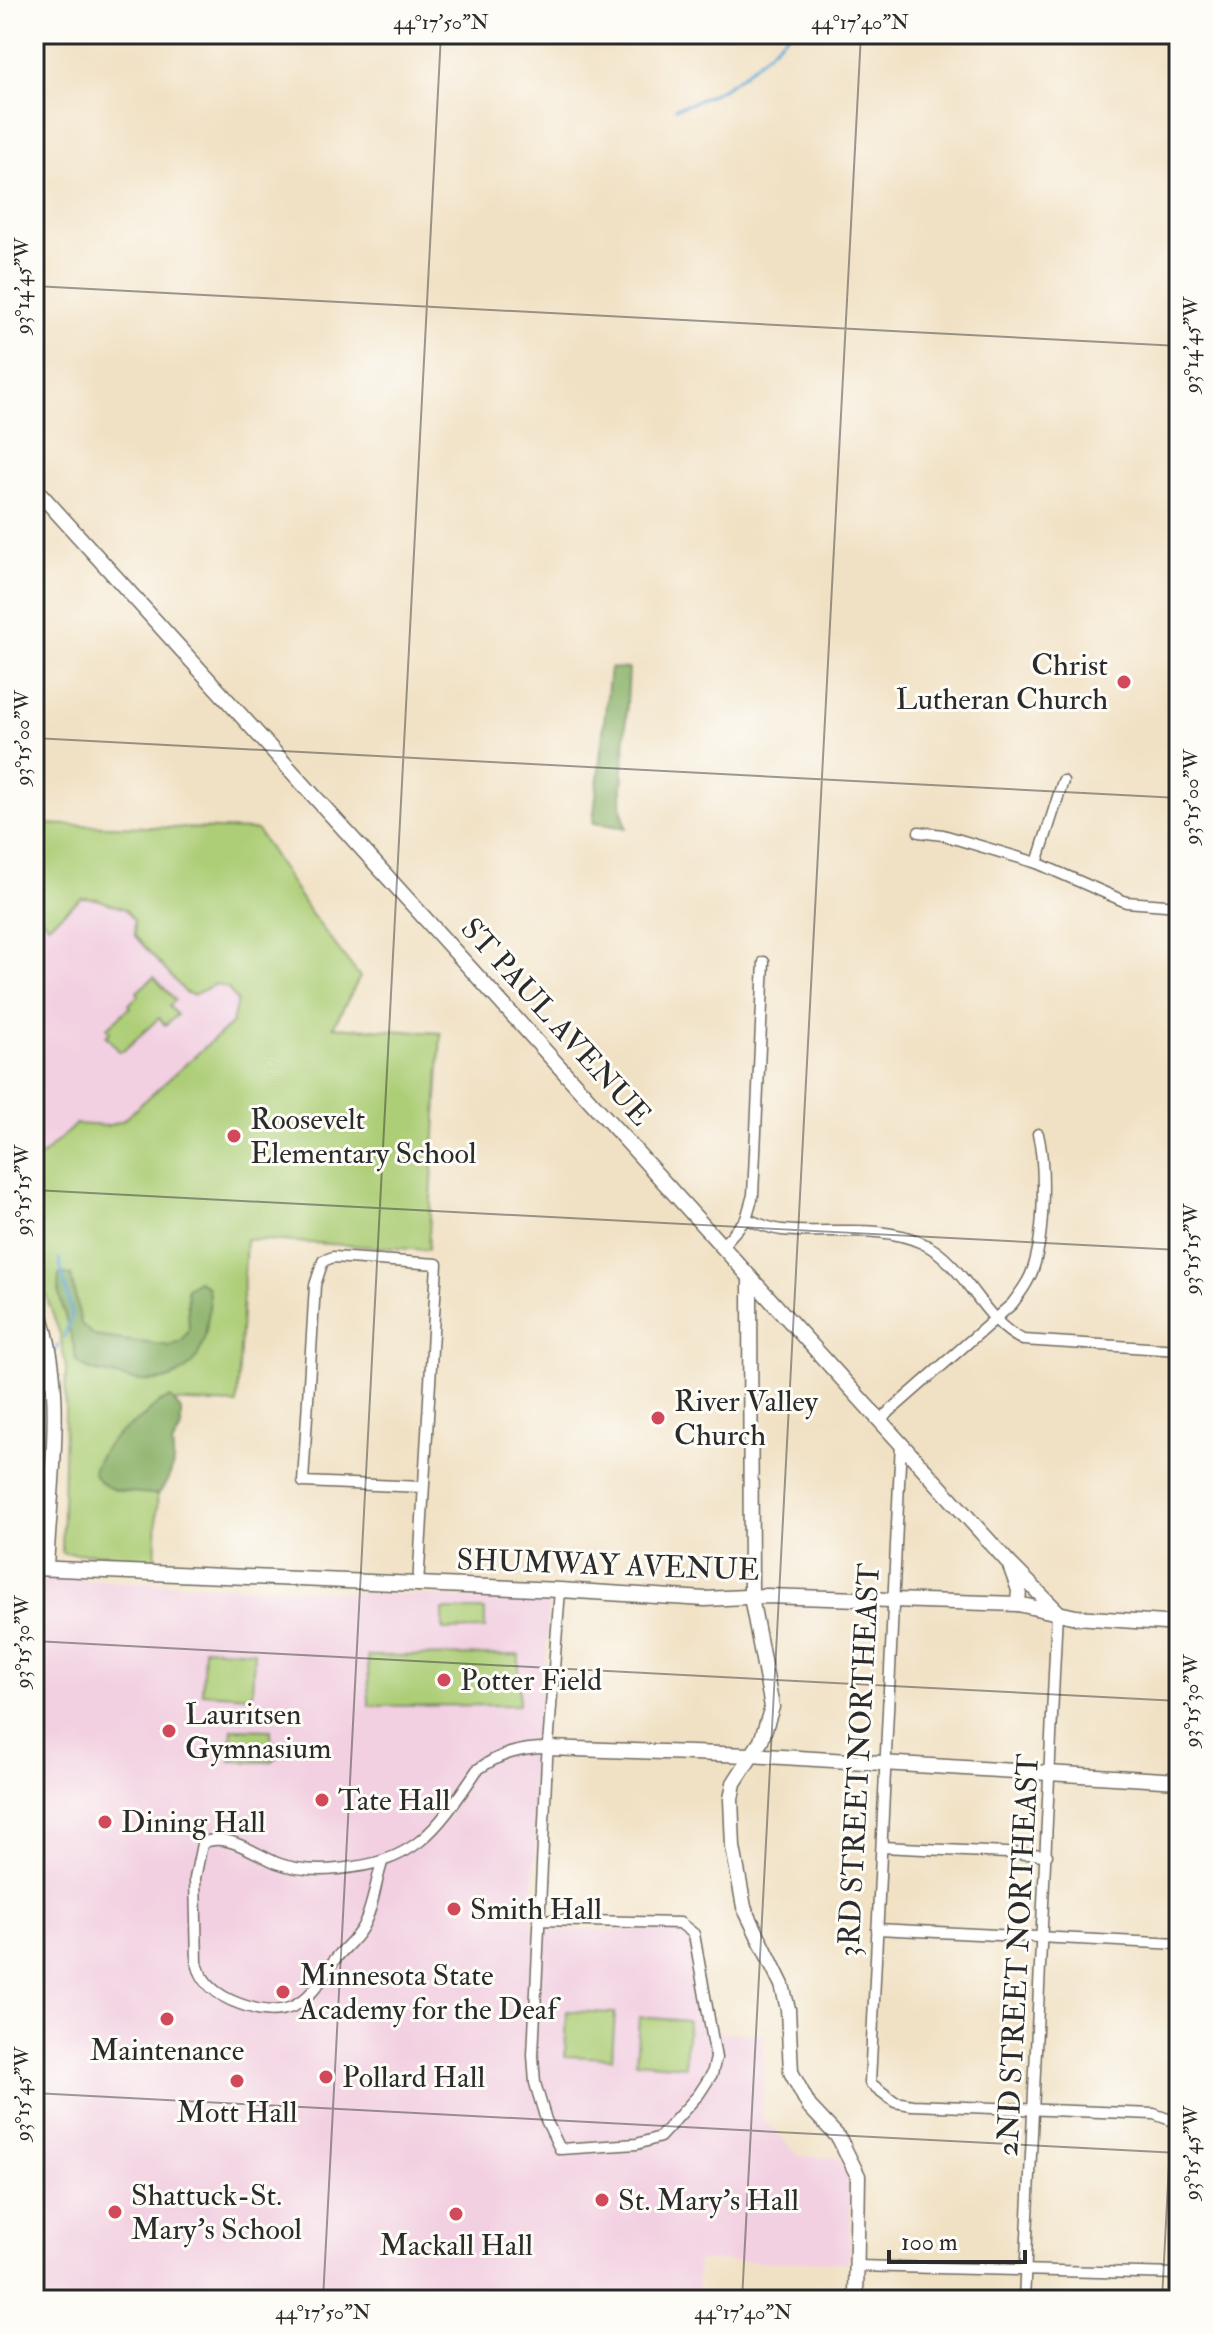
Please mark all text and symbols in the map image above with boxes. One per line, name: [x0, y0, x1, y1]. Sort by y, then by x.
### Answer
text: 44°17'50"N: [393, 10, 489, 35]
text: 44°17'40"N: [811, 10, 909, 35]
text: 93°14'45"W: [10, 237, 35, 336]
text: 93°14'45"W: [1179, 296, 1204, 395]
place label: Christ Lutheran Church: [896, 647, 1108, 718]
marker: Christ Lutheran Church: [1115, 673, 1133, 691]
text: 93°15'00"W: [10, 690, 35, 788]
text: 93°15'00"W: [1179, 749, 1204, 847]
street label: ST PAUL AVENUE: [453, 910, 659, 1134]
place label: Roosevelt Elementary School: [250, 1101, 477, 1172]
marker: Roosevelt Elementary School: [225, 1127, 243, 1145]
text: 93°15'15"W: [10, 1144, 35, 1237]
text: 93°15'15"W: [1179, 1203, 1204, 1296]
place label: River Valley Church: [674, 1383, 819, 1454]
marker: River Valley Church: [649, 1409, 667, 1427]
street label: SHUMWAY AVENUE: [456, 1541, 760, 1589]
street label: 3RD STREET NORTHEAST: [830, 1562, 888, 1958]
text: 93°15'30"W: [10, 1595, 35, 1691]
text: 93°15'30"W: [1179, 1654, 1204, 1750]
place label: Potter Field: [460, 1662, 602, 1699]
marker: Potter Field: [435, 1671, 453, 1689]
place label: Lauritsen Gymnasium: [185, 1696, 331, 1767]
marker: Lauritsen Gymnasium: [160, 1722, 178, 1740]
street label: 2ND STREET NORTHEAST: [989, 1753, 1047, 2157]
place label: Tate Hall: [338, 1782, 450, 1819]
marker: Tate Hall: [313, 1791, 331, 1809]
place label: Dining Hall: [121, 1804, 266, 1841]
marker: Dining Hall: [96, 1813, 114, 1831]
place label: Smith Hall: [470, 1891, 602, 1928]
marker: Smith Hall: [445, 1900, 463, 1918]
place label: Minnesota State Academy for the Deaf: [298, 1957, 561, 2028]
marker: Minnesota State Academy for the Deaf: [274, 1983, 292, 2001]
marker: Maintenance: [158, 2010, 176, 2028]
place label: Maintenance: [90, 2032, 244, 2069]
text: 93°15'45"W: [10, 2046, 35, 2143]
place label: Pollard Hall: [342, 2059, 485, 2096]
marker: Pollard Hall: [317, 2068, 335, 2086]
marker: Mott Hall: [228, 2072, 246, 2090]
place label: Mott Hall: [177, 2094, 298, 2131]
text: 93°15'45"W: [1179, 2105, 1204, 2202]
place label: Shattuck-St. Mary’s School: [131, 2177, 302, 2248]
place label: St. Mary's Hall: [618, 2182, 799, 2219]
marker: St. Mary's Hall: [593, 2191, 611, 2209]
marker: Shattuck-St. Mary’s School: [106, 2203, 124, 2221]
marker: Mackall Hall: [447, 2205, 465, 2223]
scale bar: [889, 2214, 1025, 2264]
place label: Mackall Hall: [379, 2227, 533, 2264]
text: 100 m: [901, 2227, 958, 2258]
text: 44°17'50"N: [275, 2300, 371, 2325]
text: 44°17'40"N: [694, 2300, 792, 2325]

